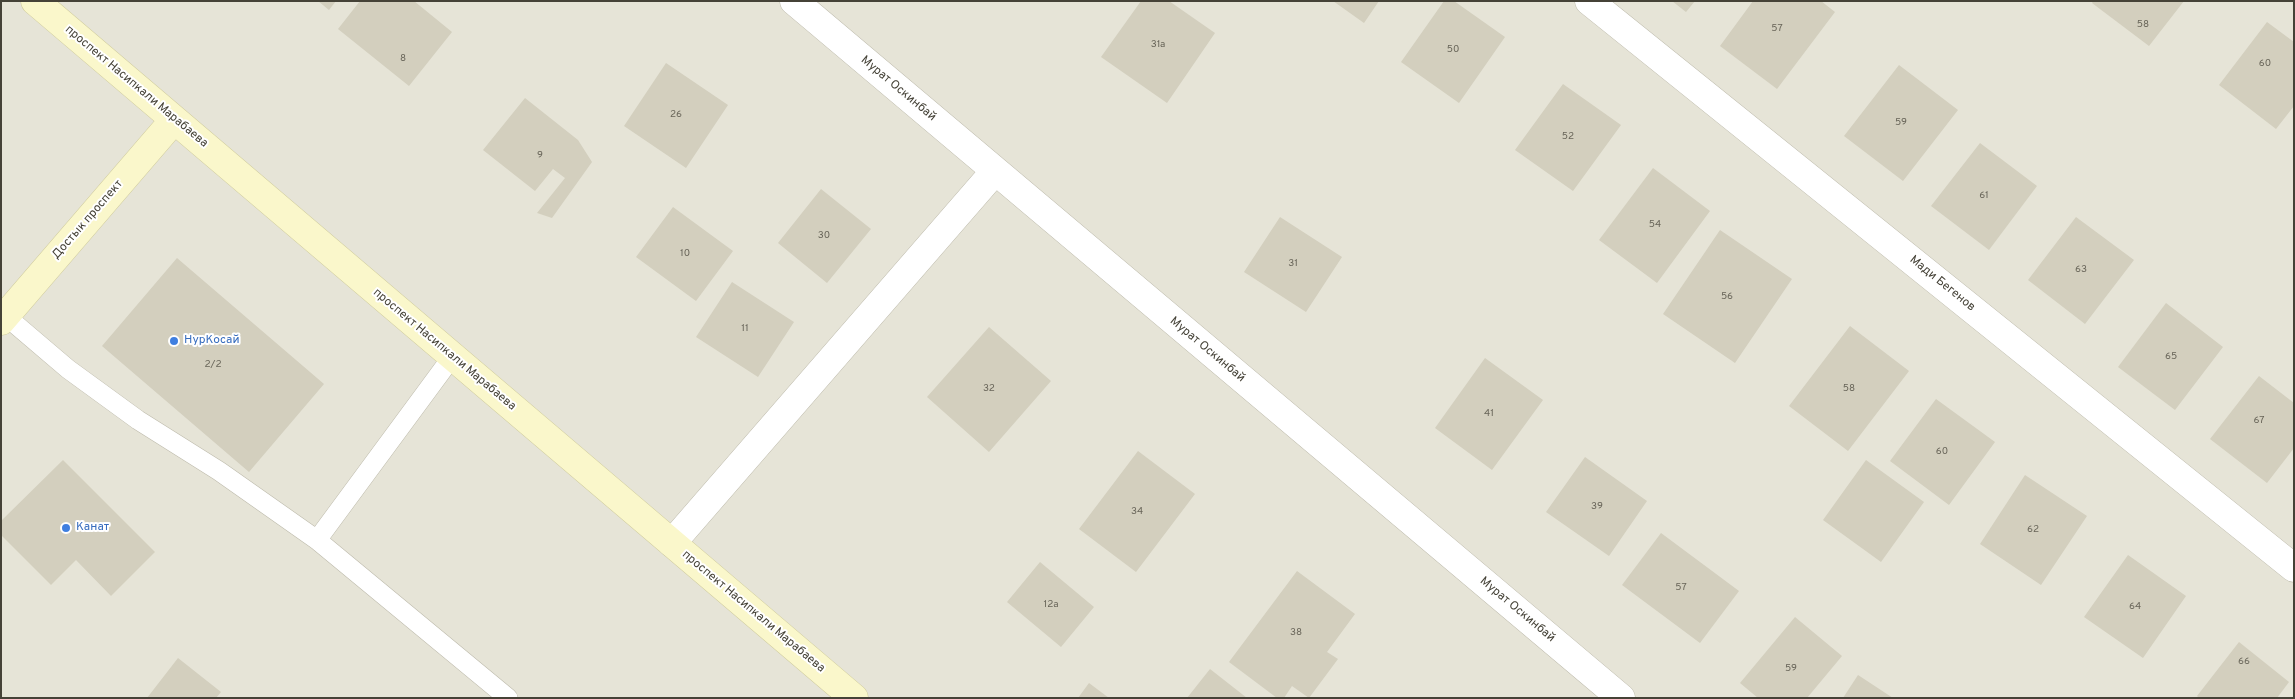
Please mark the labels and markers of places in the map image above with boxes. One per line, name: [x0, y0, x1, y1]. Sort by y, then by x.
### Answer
place label: НурКосай: [184, 334, 240, 348]
marker: НурКосай: [168, 335, 180, 347]
place label: Канат: [76, 521, 109, 535]
marker: Канат: [60, 522, 72, 534]

